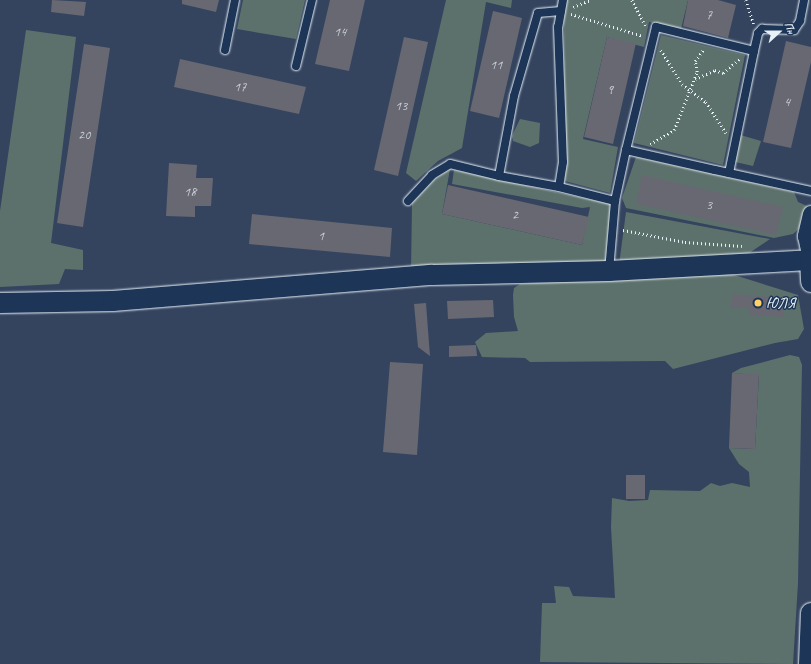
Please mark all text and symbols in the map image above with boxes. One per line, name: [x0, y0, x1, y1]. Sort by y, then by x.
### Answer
house number: 7: [706, 7, 712, 23]
north arrow: [759, 12, 799, 52]
text: Пн: [782, 20, 799, 36]
house number: 14: [334, 24, 346, 40]
house number: 11: [490, 57, 502, 73]
house number: 17: [234, 79, 246, 95]
house number: 9: [607, 82, 613, 98]
house number: 4: [784, 94, 790, 110]
house number: 13: [395, 98, 407, 114]
house number: 20: [78, 127, 90, 143]
house number: 18: [184, 184, 196, 200]
house number: 3: [706, 197, 712, 213]
house number: 2: [512, 207, 518, 223]
house number: 1: [318, 228, 324, 244]
place label: ЮЛЯ: [766, 293, 795, 313]
marker: ЮЛЯ: [753, 298, 763, 308]

